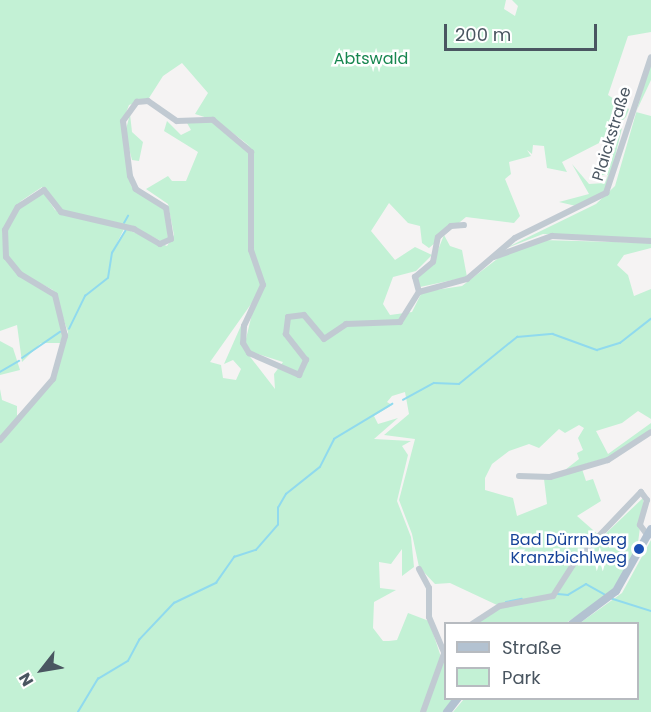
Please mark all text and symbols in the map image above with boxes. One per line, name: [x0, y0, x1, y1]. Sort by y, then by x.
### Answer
scale bar: [447, 12, 600, 50]
text: 200 m: [455, 22, 511, 47]
park label: Abtswald: [334, 49, 408, 69]
street label: Plaickstraße: [589, 84, 635, 184]
place label: Bad Dürrnberg Kranzbichlweg: [510, 530, 627, 568]
marker: Bad Dürrnberg Kranzbichlweg: [632, 542, 646, 556]
legend: [444, 622, 639, 700]
text: Straße: [502, 635, 561, 660]
north arrow: [12, 640, 72, 700]
text: Park: [502, 665, 541, 690]
text: N: [13, 668, 39, 691]

